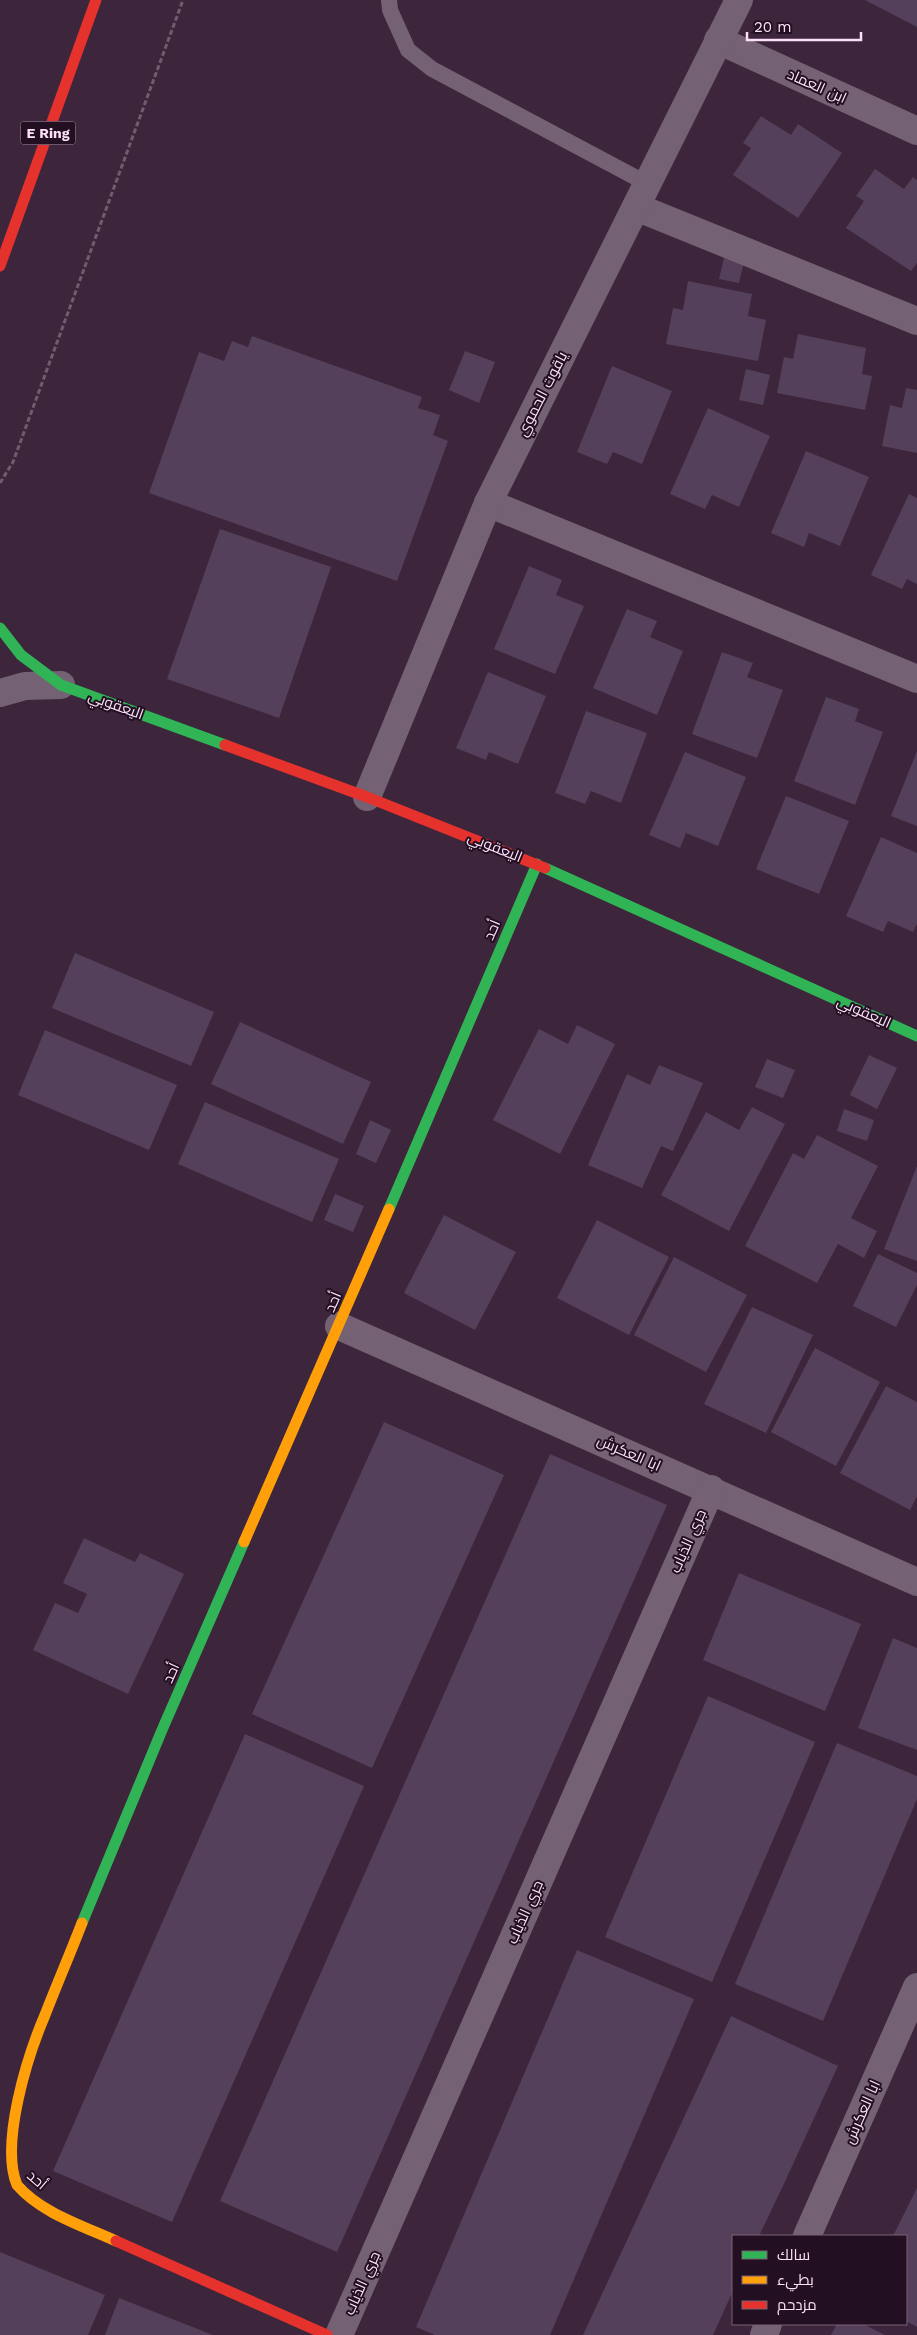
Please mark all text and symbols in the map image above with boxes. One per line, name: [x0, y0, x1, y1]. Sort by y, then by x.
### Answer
scale bar: [747, 10, 861, 42]
text: 20 m: [754, 18, 792, 36]
street label: ابن العماد: [784, 65, 850, 108]
road number: E Ring: [20, 122, 76, 144]
street label: ياقوت الحموي: [513, 349, 574, 441]
street label: اليعقوبي: [85, 687, 146, 726]
street label: اليعقوبي: [464, 828, 525, 869]
street label: أحد: [479, 917, 504, 943]
street label: اليعقوبي: [833, 992, 894, 1035]
street label: أحد: [320, 1289, 345, 1315]
street label: ابا العكرش: [594, 1431, 664, 1476]
street label: جري الذياب: [666, 1506, 713, 1577]
street label: أحد: [158, 1660, 183, 1686]
street label: جري الذياب: [503, 1877, 550, 1948]
street label: ابا العكرش: [840, 2077, 885, 2147]
street label: أحد: [23, 2166, 51, 2193]
legend: [732, 2235, 907, 2325]
text: سالك: [777, 2246, 810, 2264]
street label: جري الذياب: [340, 2248, 387, 2319]
text: بطيء: [777, 2271, 814, 2292]
text: مزدحم: [777, 2296, 817, 2315]

